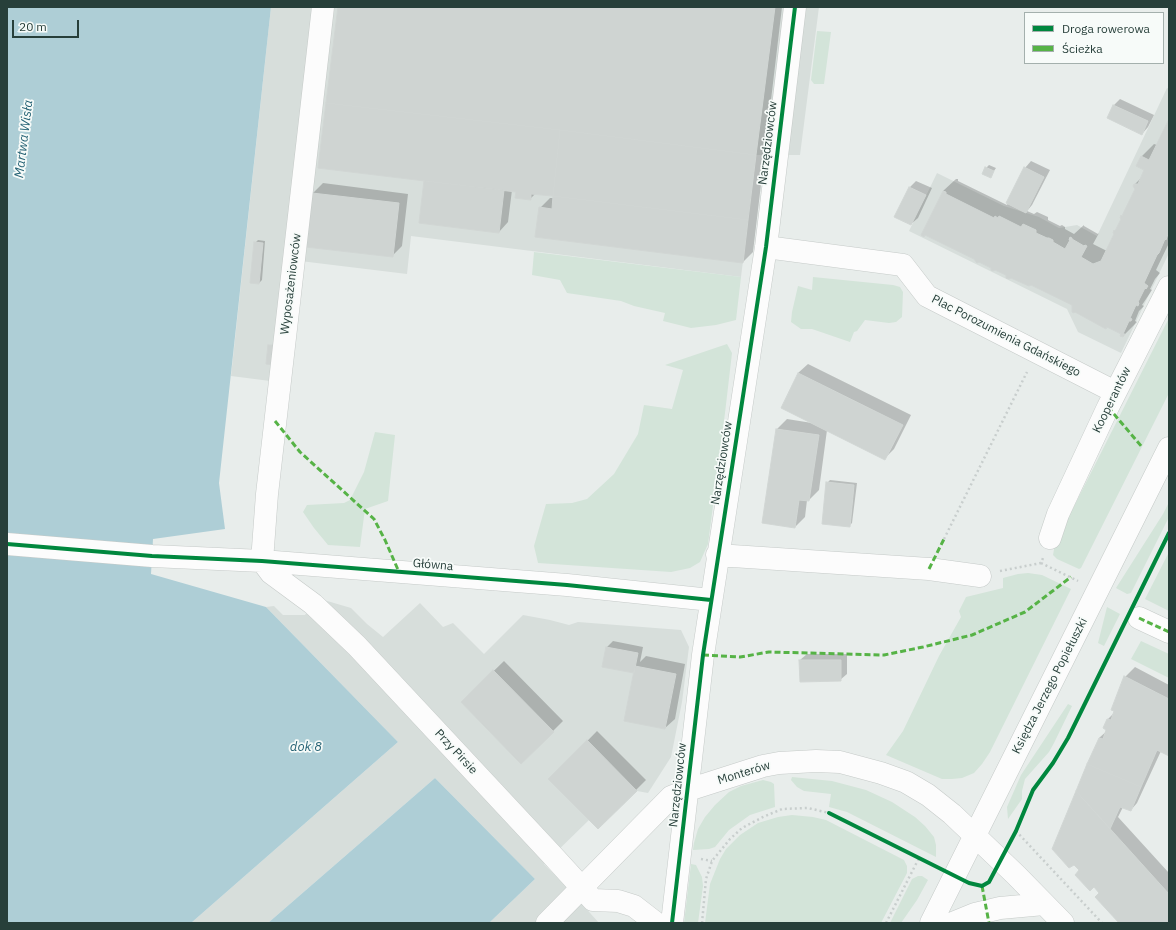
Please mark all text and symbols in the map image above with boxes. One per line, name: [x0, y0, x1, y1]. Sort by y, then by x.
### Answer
scale bar: [14, 12, 81, 38]
legend: [1024, 12, 1164, 64]
text: 20 m: [19, 19, 47, 34]
text: Droga rowerowa: [1062, 21, 1150, 36]
text: Ścieżka: [1062, 41, 1103, 56]
water label: Martwa Wisła: [11, 99, 37, 179]
street label: Narzędziowców: [756, 100, 780, 186]
street label: Wyposażeniowców: [278, 232, 304, 336]
street label: Plac Porozumienia Gdańskiego: [929, 292, 1083, 380]
street label: Kooperantów: [1090, 365, 1134, 435]
street label: Narzędziowców: [708, 420, 736, 506]
street label: Główna: [412, 556, 454, 574]
street label: Księdza Jerzego Popiełuszki: [1009, 616, 1091, 756]
street label: Przy Pirsie: [432, 727, 480, 777]
water label: dok 8: [290, 739, 322, 755]
street label: Narzędziowców: [666, 742, 690, 828]
street label: Monterów: [716, 758, 772, 788]

